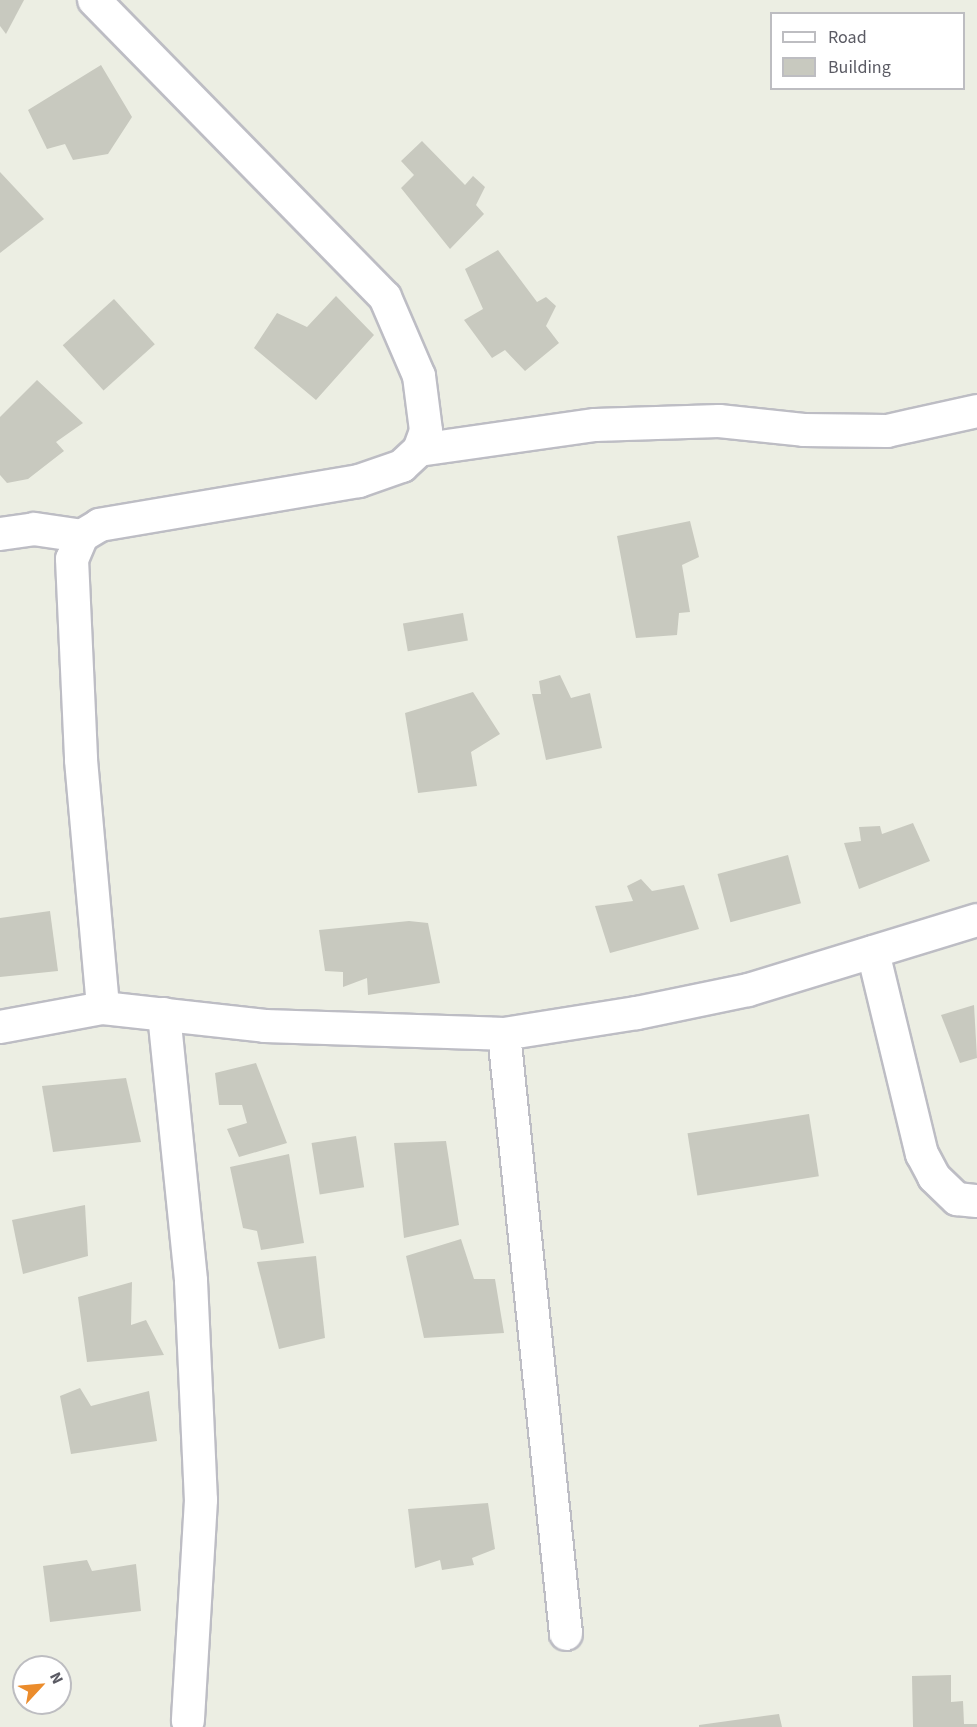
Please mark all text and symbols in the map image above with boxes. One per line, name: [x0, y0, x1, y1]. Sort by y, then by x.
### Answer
legend: [770, 12, 965, 90]
text: Road: [828, 25, 867, 50]
text: Building: [828, 55, 891, 80]
north arrow: [12, 1655, 72, 1715]
text: N: [44, 1668, 69, 1688]

